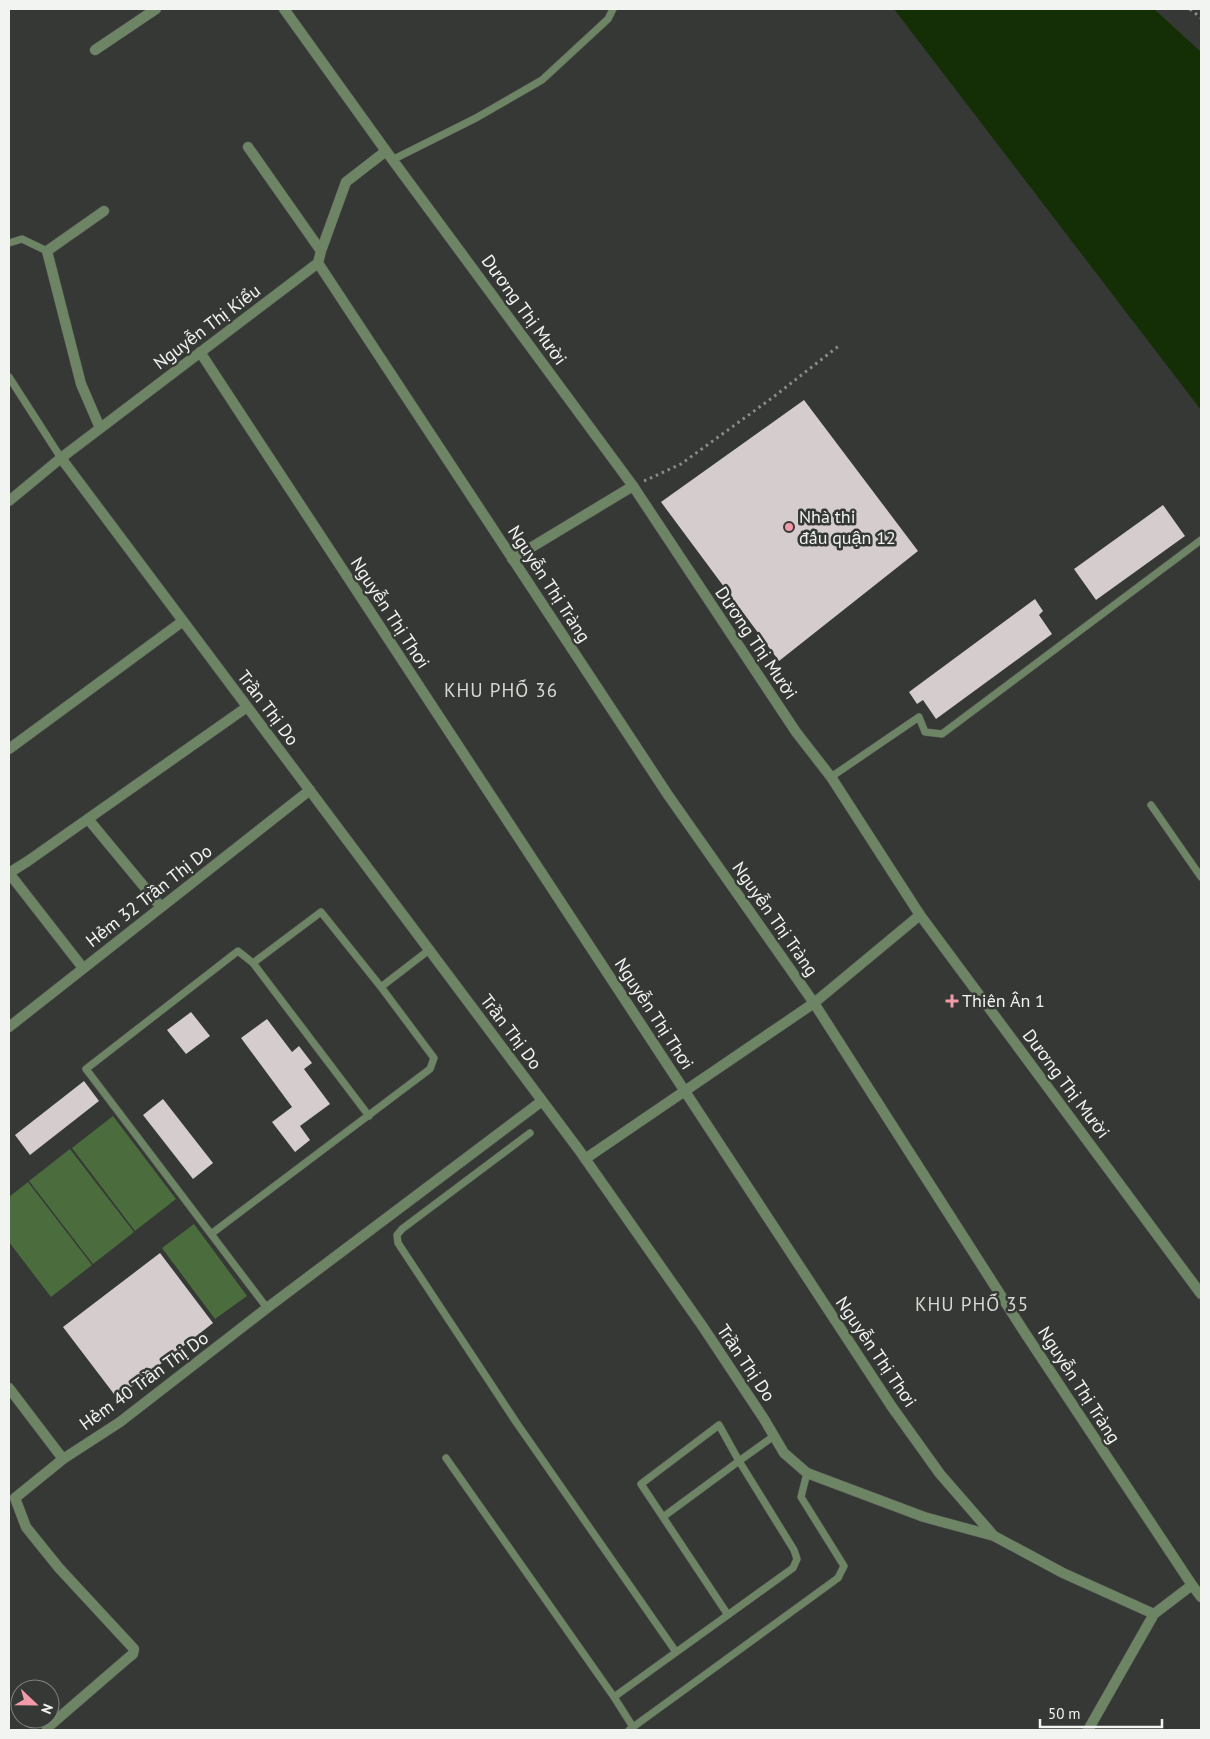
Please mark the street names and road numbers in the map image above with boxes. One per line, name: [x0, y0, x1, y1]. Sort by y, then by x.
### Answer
street label: Dương Thị Mười: [477, 250, 572, 369]
street label: Nguyễn Thị Kiểu: [149, 279, 265, 374]
street label: Nguyễn Thị Tràng: [503, 521, 596, 646]
street label: Nguyễn Thị Thơi: [346, 553, 435, 673]
street label: Dương Thị Mười: [710, 582, 803, 703]
street label: Trần Thị Do: [233, 665, 304, 750]
street label: Hẻm 32 Trần Thị Do: [81, 839, 216, 952]
street label: Nguyễn Thị Tràng: [727, 857, 823, 980]
street label: Nguyễn Thị Thơi: [610, 954, 699, 1074]
street label: Trần Thị Do: [476, 989, 547, 1074]
street label: Dương Thị Mười: [1018, 1024, 1115, 1143]
street label: Nguyễn Thị Thơi: [831, 1292, 922, 1411]
street label: Trần Thị Do: [712, 1320, 781, 1406]
street label: Nguyễn Thị Tràng: [1033, 1322, 1126, 1447]
street label: Hẻm 40 Trần Thị Do: [75, 1326, 213, 1435]

